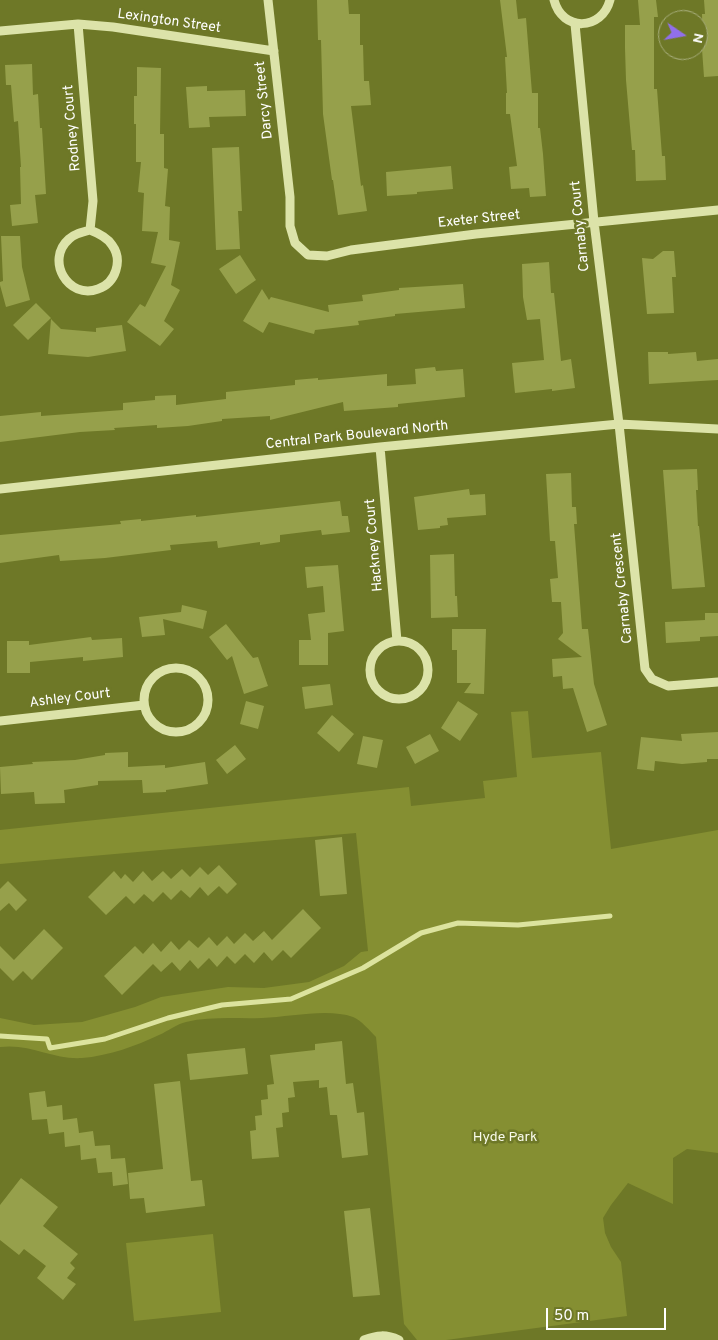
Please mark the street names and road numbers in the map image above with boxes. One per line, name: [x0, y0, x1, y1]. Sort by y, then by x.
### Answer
street label: Lexington Street: [116, 6, 222, 38]
street label: Darcy Street: [253, 60, 277, 140]
street label: Rodney Court: [61, 84, 85, 172]
street label: Carnaby Court: [568, 180, 594, 272]
street label: Exeter Street: [437, 207, 521, 233]
street label: Central Park Boulevard North: [265, 418, 449, 454]
street label: Hackney Court: [363, 498, 387, 592]
street label: Carnaby Crescent: [609, 532, 637, 644]
street label: Ashley Court: [29, 686, 111, 712]

